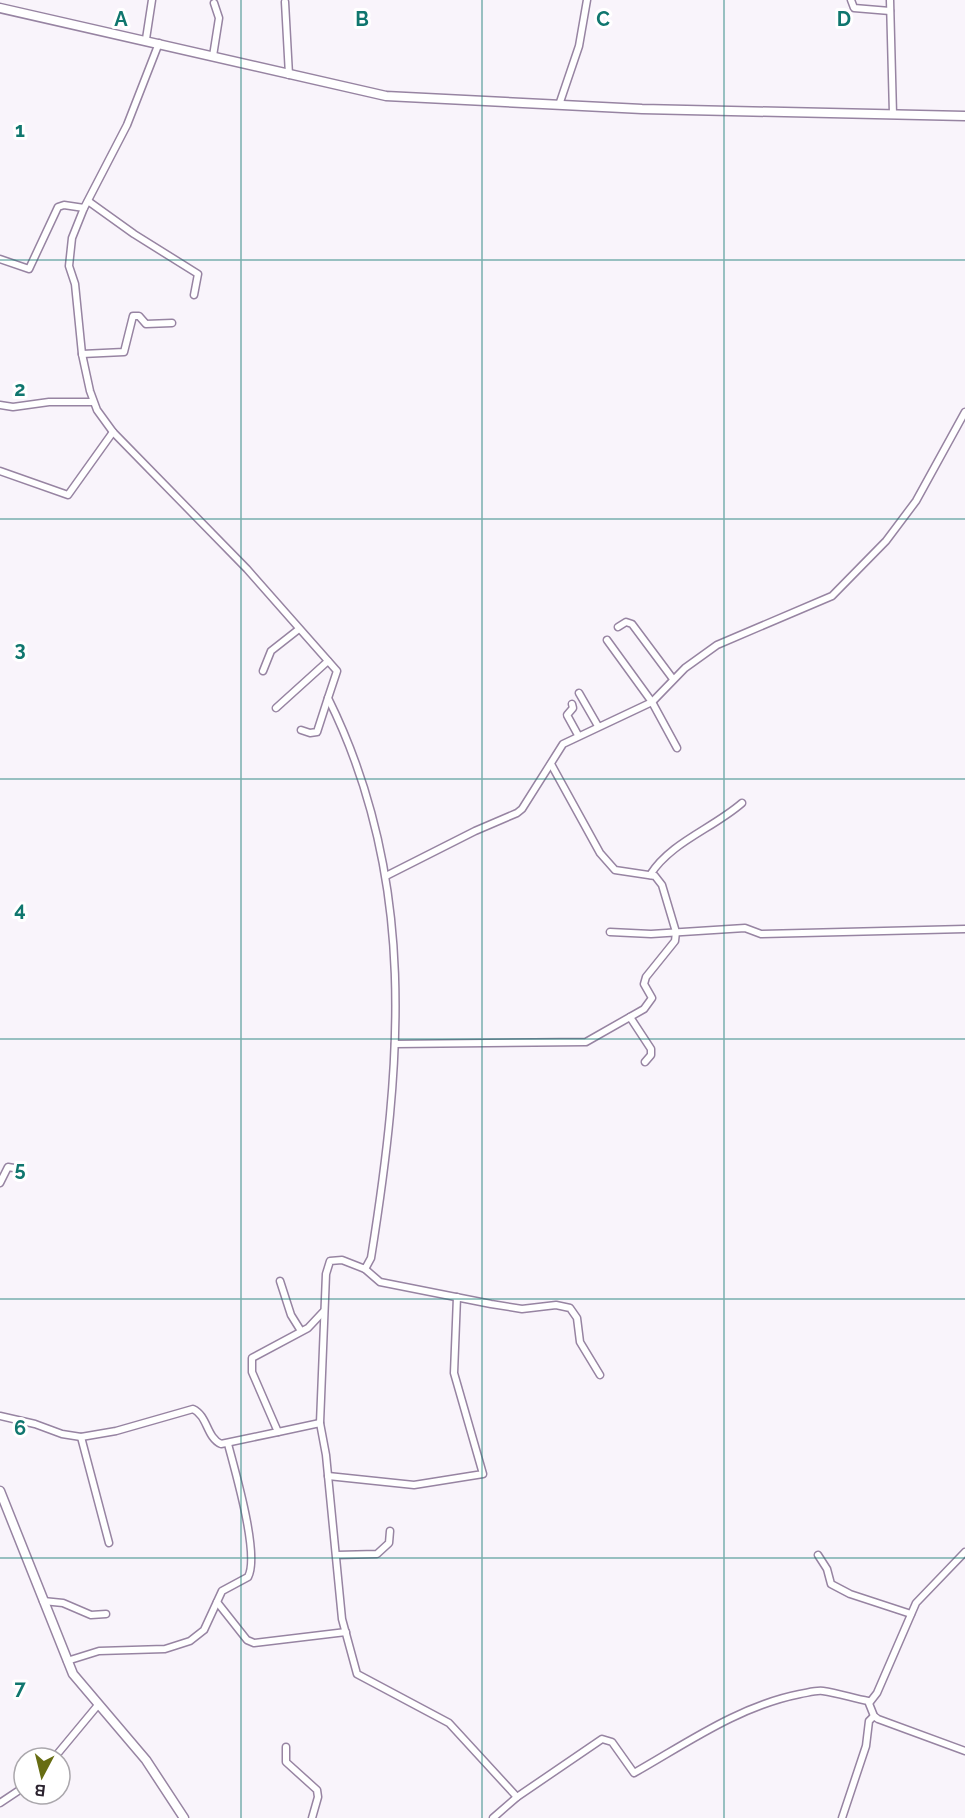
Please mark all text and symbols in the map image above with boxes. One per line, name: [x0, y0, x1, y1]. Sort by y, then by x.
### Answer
text: A: [114, 7, 128, 31]
text: B: [355, 7, 369, 31]
text: C: [596, 7, 610, 31]
text: D: [837, 7, 851, 31]
text: 1: [15, 118, 25, 142]
text: 2: [14, 377, 26, 401]
text: 3: [14, 637, 26, 661]
text: 4: [14, 897, 26, 921]
text: 5: [14, 1157, 26, 1181]
text: 6: [14, 1416, 26, 1440]
text: 7: [14, 1676, 26, 1700]
north arrow: [12, 1746, 72, 1806]
text: B: [34, 1780, 47, 1800]

